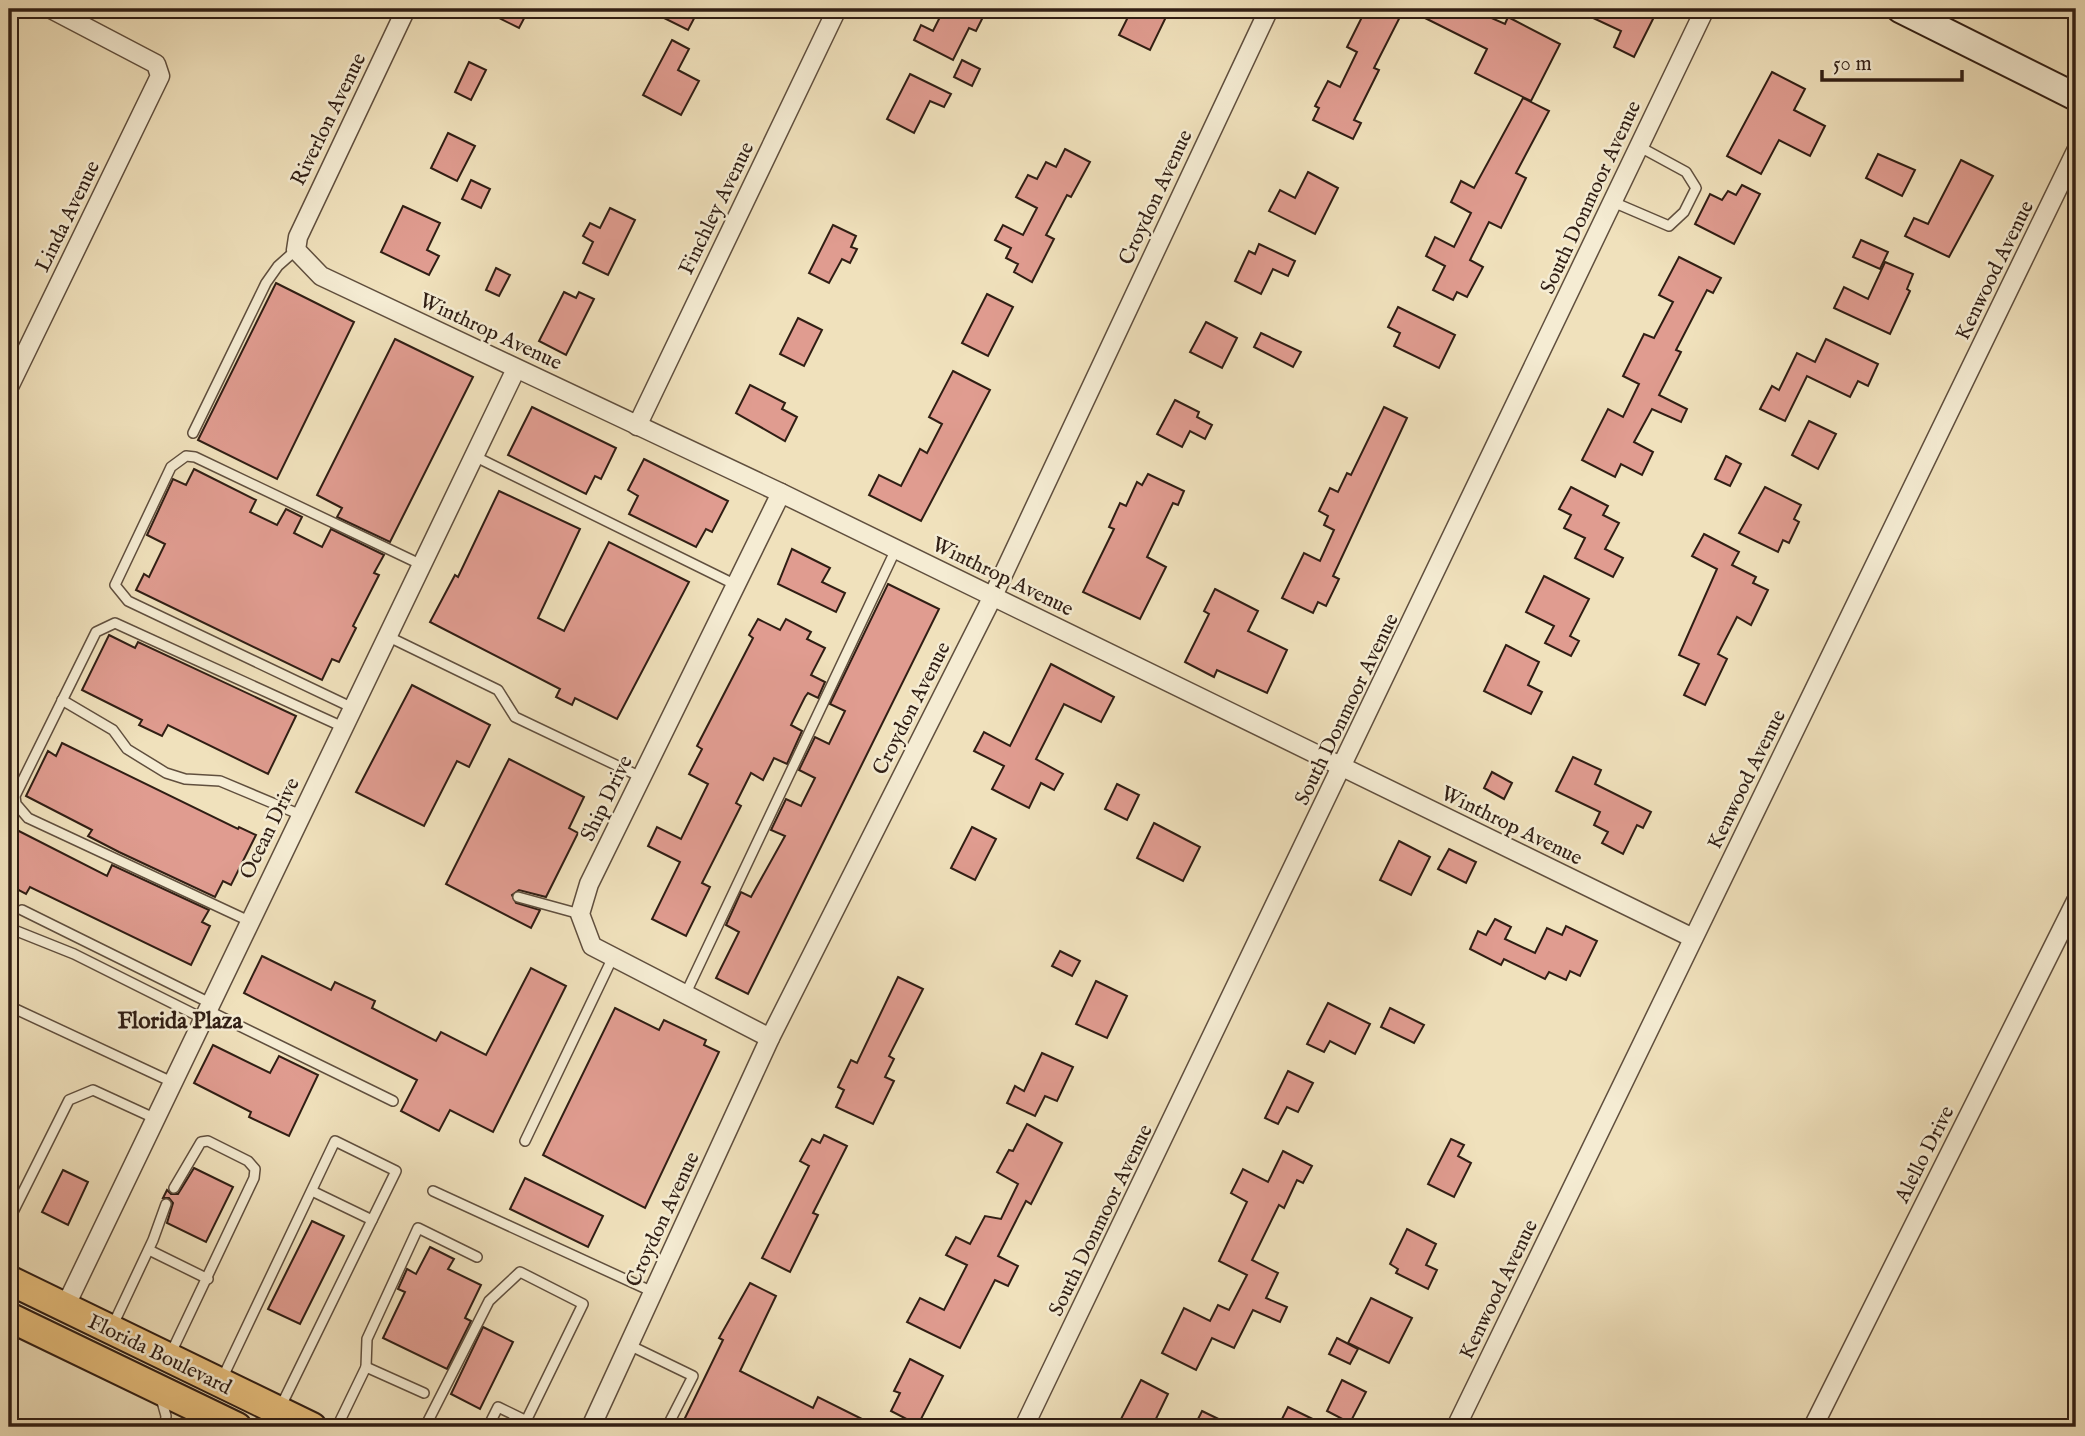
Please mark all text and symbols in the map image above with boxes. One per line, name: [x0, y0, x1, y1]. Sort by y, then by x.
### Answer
scale bar: [1822, 38, 1962, 82]
street label: Riverlon Avenue: [285, 48, 373, 191]
text: 50 m: [1833, 51, 1872, 78]
street label: South Donmoor Avenue: [1535, 96, 1648, 299]
street label: Croydon Avenue: [1113, 125, 1200, 270]
street label: Finchley Avenue: [673, 137, 761, 280]
street label: Linda Avenue: [30, 156, 107, 277]
street label: Kenwood Avenue: [1950, 196, 2041, 345]
street label: Winthrop Avenue: [415, 288, 566, 377]
street label: Winthrop Avenue: [927, 531, 1078, 623]
street label: South Donmoor Avenue: [1289, 609, 1406, 810]
street label: Croydon Avenue: [867, 637, 958, 780]
street label: Kenwood Avenue: [1702, 705, 1793, 854]
street label: Ship Drive: [575, 751, 640, 846]
street label: Ocean Drive: [234, 773, 307, 884]
street label: Winthrop Avenue: [1436, 780, 1587, 872]
district label: Florida Plaza: [118, 1007, 244, 1036]
street label: Alello Drive: [1889, 1101, 1962, 1209]
street label: South Donmoor Avenue: [1043, 1120, 1160, 1321]
street label: Croydon Avenue: [620, 1147, 707, 1292]
street label: Kenwood Avenue: [1454, 1215, 1545, 1364]
street label: Florida Boulevard: [83, 1309, 236, 1402]

